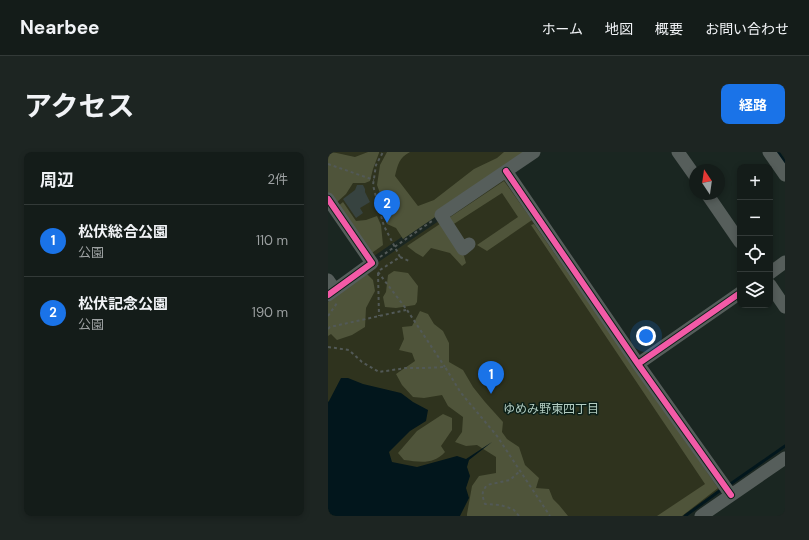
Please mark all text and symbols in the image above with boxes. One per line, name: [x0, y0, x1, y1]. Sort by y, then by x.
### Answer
text: Nearbee: [20, 15, 100, 40]
text: ホーム: [541, 20, 583, 38]
text: 地図: [605, 20, 633, 38]
text: 概要: [655, 20, 683, 38]
text: お問い合わせ: [705, 20, 789, 38]
button: 経路: [721, 84, 785, 124]
text: アクセス: [24, 88, 135, 125]
north arrow: [689, 164, 725, 200]
map controls: [737, 164, 773, 308]
button: +: [737, 164, 773, 200]
text: 周辺: [40, 169, 74, 191]
text: 2件: [268, 171, 288, 188]
pin: 2: [374, 190, 400, 223]
button: −: [737, 200, 773, 236]
text: 松伏総合公園: [78, 222, 168, 242]
text: 1: [51, 232, 55, 249]
text: 110 m: [256, 232, 288, 249]
button: locate: [737, 236, 773, 272]
text: 公園: [78, 244, 104, 261]
button: layers: [737, 272, 773, 308]
text: 松伏記念公園: [78, 294, 168, 314]
text: 2: [49, 304, 57, 321]
text: 190 m: [252, 304, 288, 321]
text: 公園: [78, 316, 104, 333]
your location: [636, 326, 656, 346]
pin: 1: [478, 361, 504, 394]
district label: ゆめみ野東四丁目: [503, 401, 599, 417]

